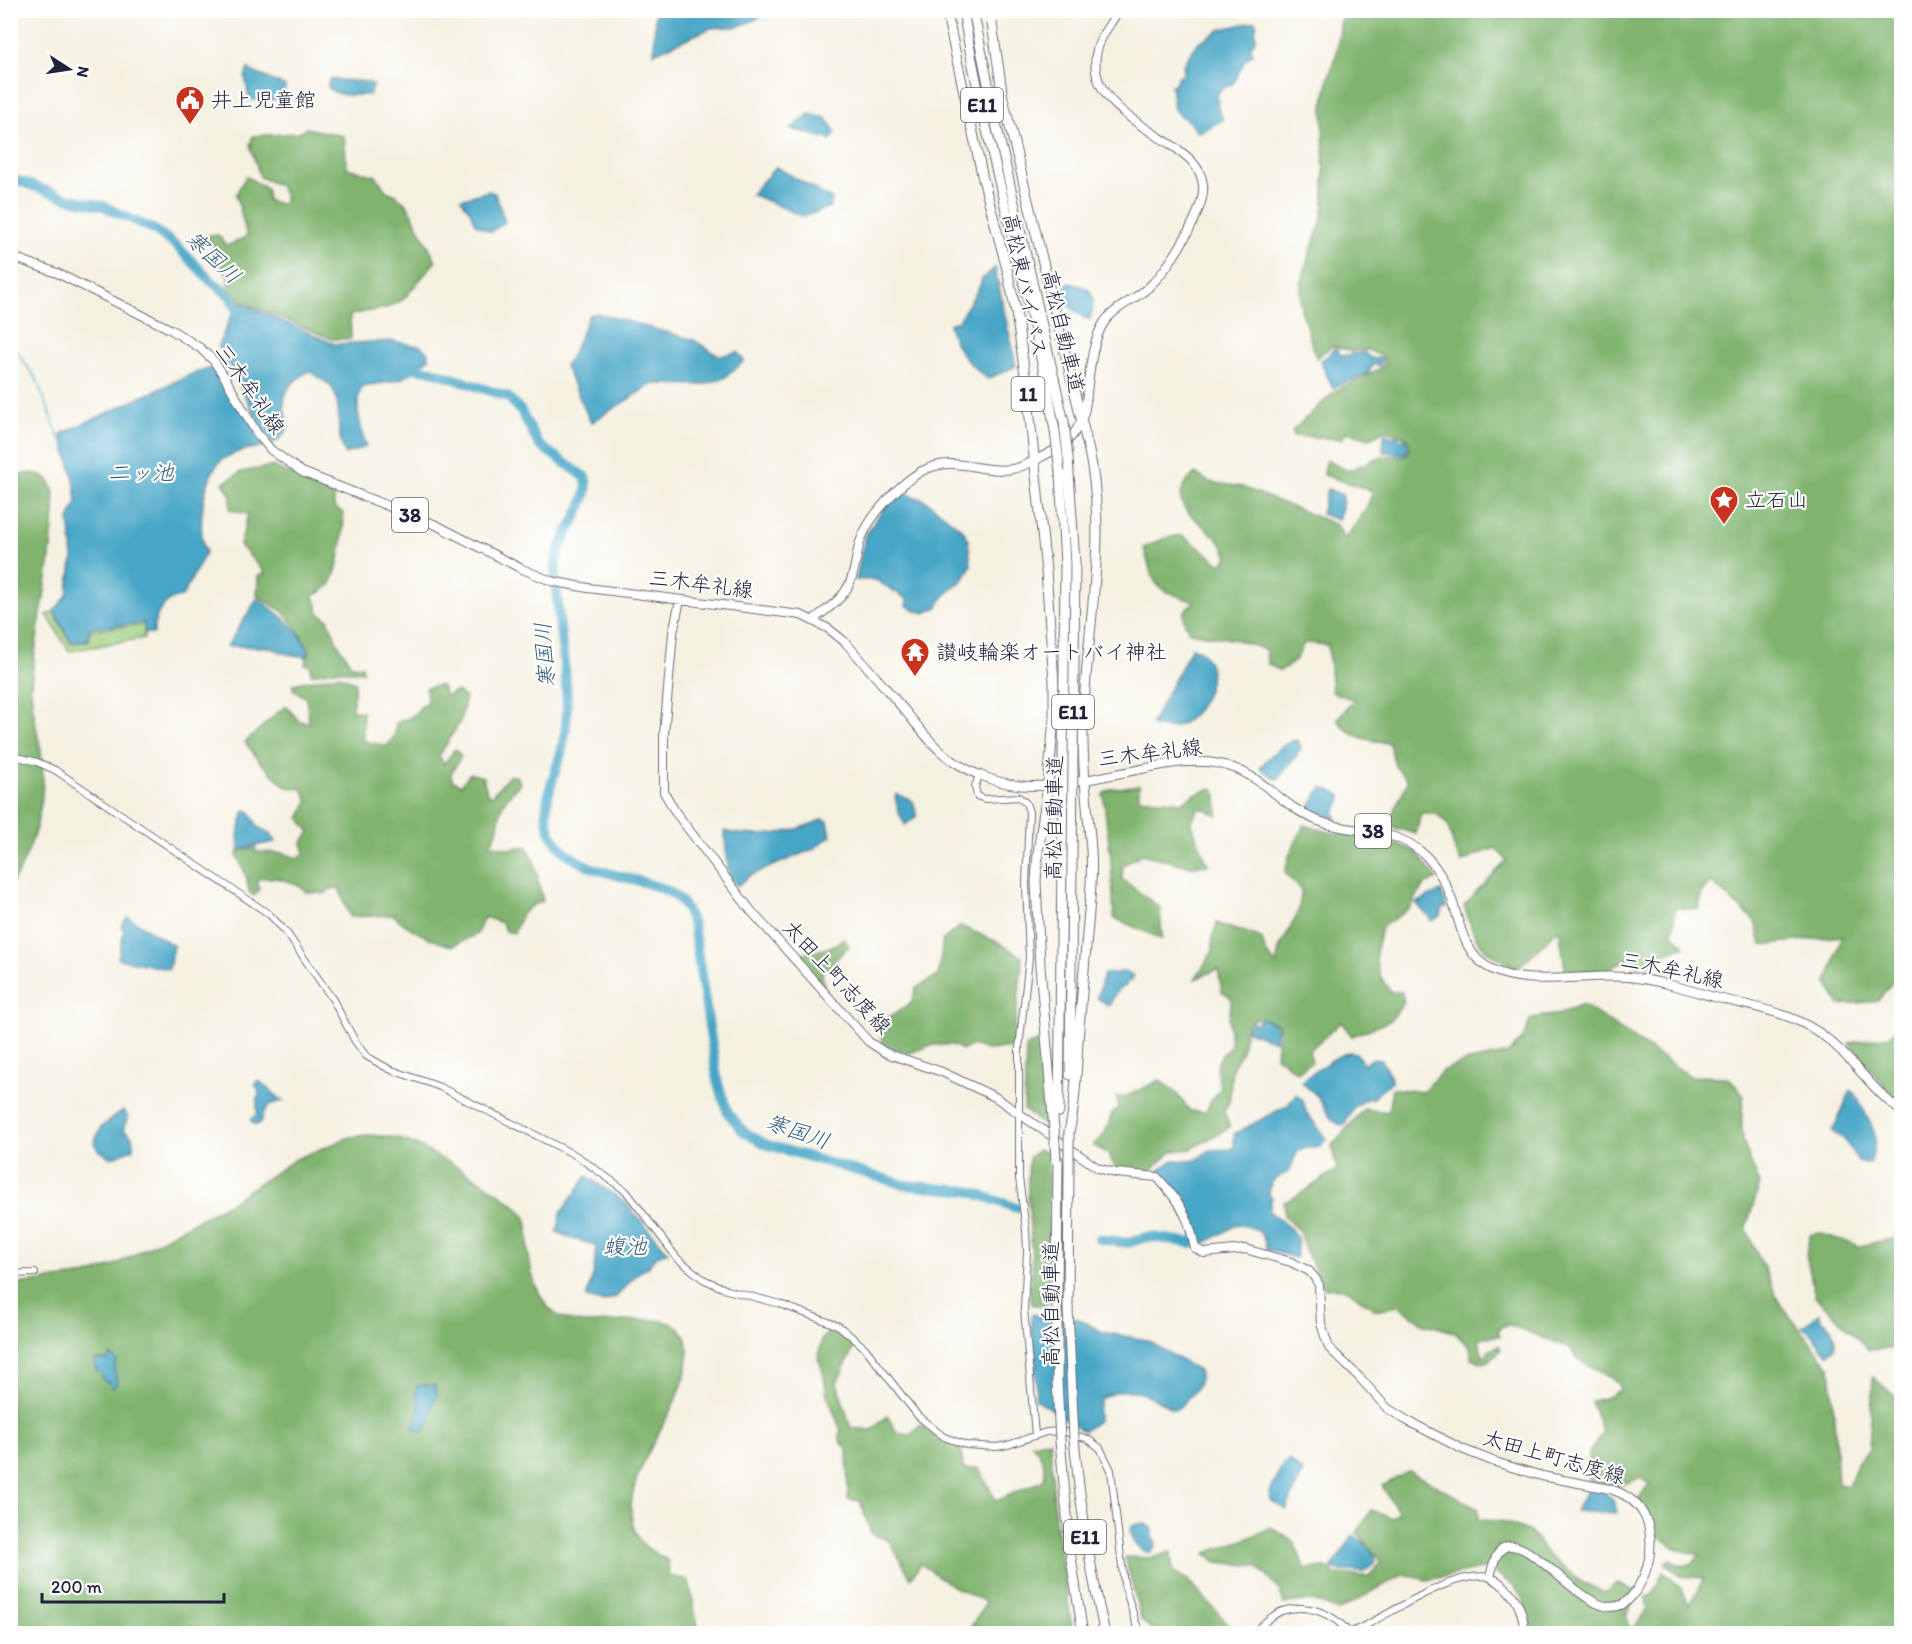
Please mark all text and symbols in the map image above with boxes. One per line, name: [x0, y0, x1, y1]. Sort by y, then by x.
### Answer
north arrow: [39, 39, 99, 99]
text: N: [73, 65, 94, 79]
public building icon: 井上児童館: [174, 84, 206, 126]
place label: 井上児童館: [211, 87, 316, 112]
road number: E11: [961, 88, 1003, 122]
street label: 高松東バイパス: [998, 211, 1053, 359]
water label: 寒国川: [180, 225, 247, 290]
street label: 高松自動車道: [1037, 267, 1090, 395]
street label: 三木牟礼線: [210, 339, 291, 439]
road number: 11: [1012, 377, 1044, 411]
water label: 二ッ池: [108, 459, 175, 486]
place icon: 立石山: [1708, 484, 1740, 526]
place label: 立石山: [1745, 487, 1808, 512]
road number: 38: [392, 498, 428, 532]
street label: 三木牟礼線: [647, 565, 755, 602]
water label: 寒国川: [529, 621, 560, 689]
temple icon: 讃岐輪楽オートバイ神社: [899, 636, 931, 678]
place label: 讃岐輪楽オートバイ神社: [936, 639, 1167, 664]
road number: E11: [1052, 695, 1094, 729]
street label: 三木牟礼線: [1096, 734, 1204, 771]
street label: 高松自動車道: [1040, 755, 1067, 881]
road number: 38: [1355, 814, 1391, 848]
street label: 太田上町志度線: [778, 914, 897, 1039]
street label: 三木牟礼線: [1618, 946, 1726, 993]
water label: 寒国川: [762, 1108, 833, 1155]
water label: 蝮池: [603, 1233, 648, 1260]
street label: 高松自動車道: [1038, 1241, 1063, 1367]
street label: 太田上町志度線: [1480, 1424, 1628, 1489]
road number: E11: [1064, 1520, 1106, 1554]
scale bar: [42, 1566, 224, 1604]
text: 200 m: [51, 1576, 102, 1598]

